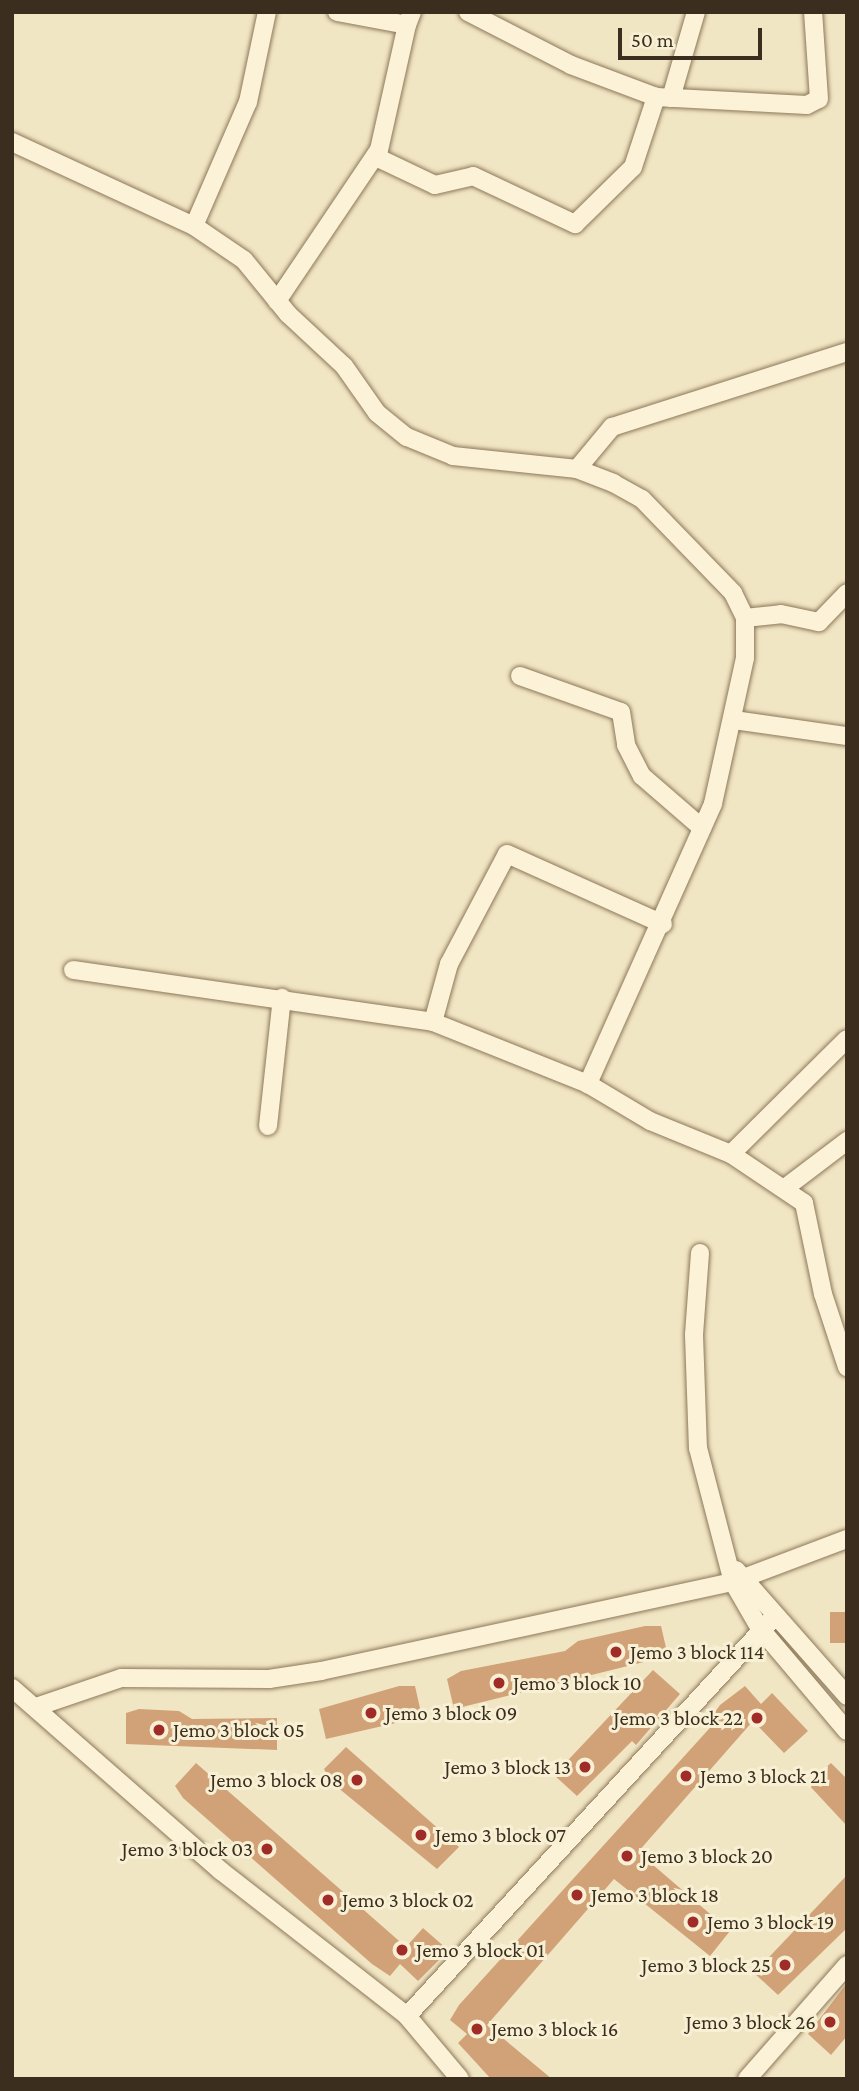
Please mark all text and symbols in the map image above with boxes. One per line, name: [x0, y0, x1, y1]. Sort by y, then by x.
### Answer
scale bar: [621, 14, 764, 58]
text: 50 m: [631, 28, 674, 52]
place label: Jemo 3 block 114: [630, 1639, 765, 1665]
marker: Jemo 3 block 114: [608, 1644, 624, 1660]
place label: Jemo 3 block 10: [513, 1670, 642, 1696]
marker: Jemo 3 block 10: [491, 1675, 507, 1691]
place label: Jemo 3 block 09: [385, 1700, 517, 1726]
marker: Jemo 3 block 09: [363, 1705, 379, 1721]
place label: Jemo 3 block 22: [613, 1705, 743, 1731]
marker: Jemo 3 block 22: [749, 1710, 765, 1726]
place label: Jemo 3 block 05: [173, 1717, 305, 1743]
marker: Jemo 3 block 05: [151, 1722, 167, 1738]
place label: Jemo 3 block 13: [444, 1754, 571, 1780]
marker: Jemo 3 block 13: [577, 1759, 593, 1775]
place label: Jemo 3 block 21: [700, 1763, 827, 1789]
place label: Jemo 3 block 08: [210, 1767, 343, 1793]
marker: Jemo 3 block 21: [678, 1768, 694, 1784]
marker: Jemo 3 block 08: [349, 1772, 365, 1788]
place label: Jemo 3 block 07: [435, 1822, 566, 1848]
marker: Jemo 3 block 07: [413, 1827, 429, 1843]
place label: Jemo 3 block 03: [121, 1836, 253, 1862]
marker: Jemo 3 block 03: [259, 1841, 275, 1857]
place label: Jemo 3 block 20: [641, 1843, 773, 1869]
marker: Jemo 3 block 20: [619, 1848, 635, 1864]
place label: Jemo 3 block 18: [591, 1882, 719, 1908]
place label: Jemo 3 block 02: [342, 1887, 474, 1913]
marker: Jemo 3 block 18: [569, 1887, 585, 1903]
marker: Jemo 3 block 02: [320, 1892, 336, 1908]
place label: Jemo 3 block 19: [707, 1909, 835, 1935]
marker: Jemo 3 block 19: [685, 1914, 701, 1930]
place label: Jemo 3 block 01: [416, 1937, 545, 1963]
marker: Jemo 3 block 01: [394, 1942, 410, 1958]
place label: Jemo 3 block 25: [641, 1952, 771, 1978]
marker: Jemo 3 block 25: [777, 1957, 793, 1973]
place label: Jemo 3 block 26: [685, 2009, 816, 2035]
marker: Jemo 3 block 26: [822, 2014, 838, 2030]
place label: Jemo 3 block 16: [491, 2016, 619, 2042]
marker: Jemo 3 block 16: [469, 2021, 485, 2037]

